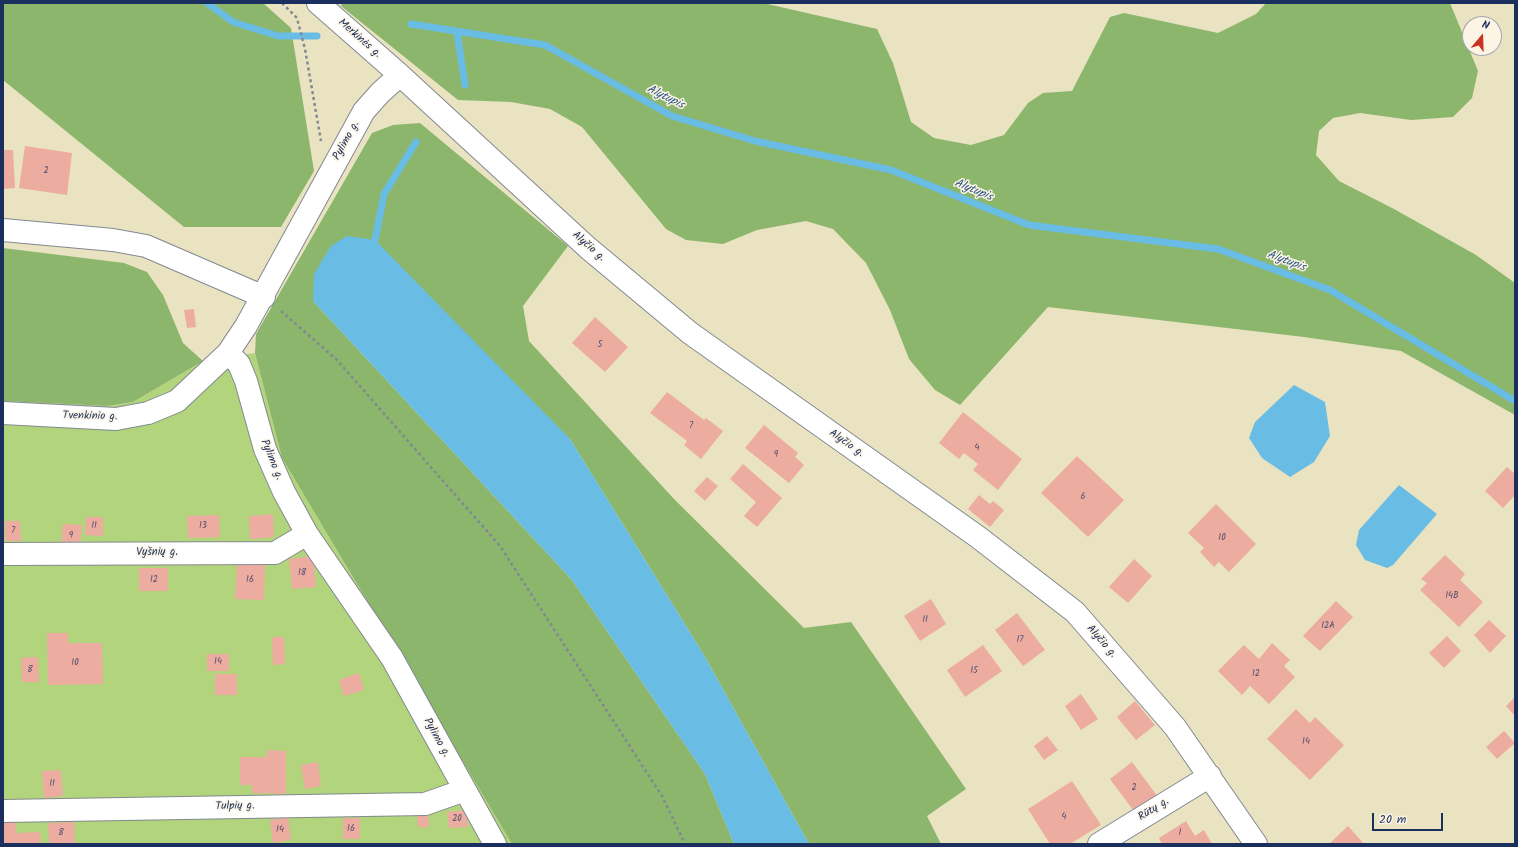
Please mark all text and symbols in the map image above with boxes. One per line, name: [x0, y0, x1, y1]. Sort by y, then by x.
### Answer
north arrow: [1462, 16, 1502, 56]
text: N: [1479, 16, 1492, 35]
street label: Merkinės g.: [335, 17, 383, 61]
water label: Alytupis: [644, 83, 686, 113]
street label: Pylimo g.: [331, 119, 363, 163]
house number: 2: [43, 166, 49, 176]
water label: Alytupis: [952, 177, 994, 205]
street label: Alyčio g.: [569, 229, 607, 265]
water label: Alytupis: [1265, 248, 1307, 276]
house number: 5: [598, 340, 602, 350]
street label: Tvenkinio g.: [62, 410, 118, 424]
house number: 7: [689, 421, 693, 431]
street label: Alyčio g.: [826, 427, 866, 461]
street label: Pylimo g.: [257, 438, 285, 482]
house number: 4: [975, 443, 979, 453]
house number: 9: [774, 450, 778, 460]
house number: 6: [1080, 492, 1086, 502]
house number: 11: [91, 521, 97, 531]
house number: 13: [199, 521, 207, 531]
house number: 7: [11, 526, 15, 536]
house number: 9: [69, 531, 73, 541]
house number: 10: [1218, 533, 1226, 543]
street label: Vyšnių g.: [136, 546, 178, 560]
house number: 18: [298, 568, 306, 578]
house number: 12: [150, 575, 158, 585]
house number: 16: [246, 575, 254, 585]
house number: 14B: [1445, 591, 1459, 601]
house number: 11: [922, 615, 928, 625]
house number: 12A: [1321, 621, 1335, 631]
street label: Alyčio g.: [1083, 623, 1119, 661]
house number: 17: [1017, 635, 1023, 645]
house number: 14: [214, 657, 222, 667]
house number: 10: [71, 658, 79, 668]
house number: 8: [27, 665, 33, 675]
house number: 15: [970, 666, 978, 676]
house number: 12: [1252, 669, 1260, 679]
street label: Pylimo g.: [420, 716, 452, 760]
house number: 14: [1302, 737, 1310, 747]
house number: 11: [49, 779, 55, 789]
house number: 2: [1131, 783, 1137, 793]
street label: Rūtų g.: [1136, 796, 1172, 824]
street label: Tulpių g.: [215, 800, 255, 814]
scale bar: [1374, 805, 1445, 831]
text: 20 m: [1379, 810, 1406, 829]
house number: 4: [1062, 812, 1066, 822]
house number: 20: [452, 814, 462, 824]
house number: 16: [347, 824, 355, 834]
house number: 14: [276, 825, 284, 835]
house number: 8: [58, 828, 64, 838]
house number: 1: [1179, 828, 1181, 838]

